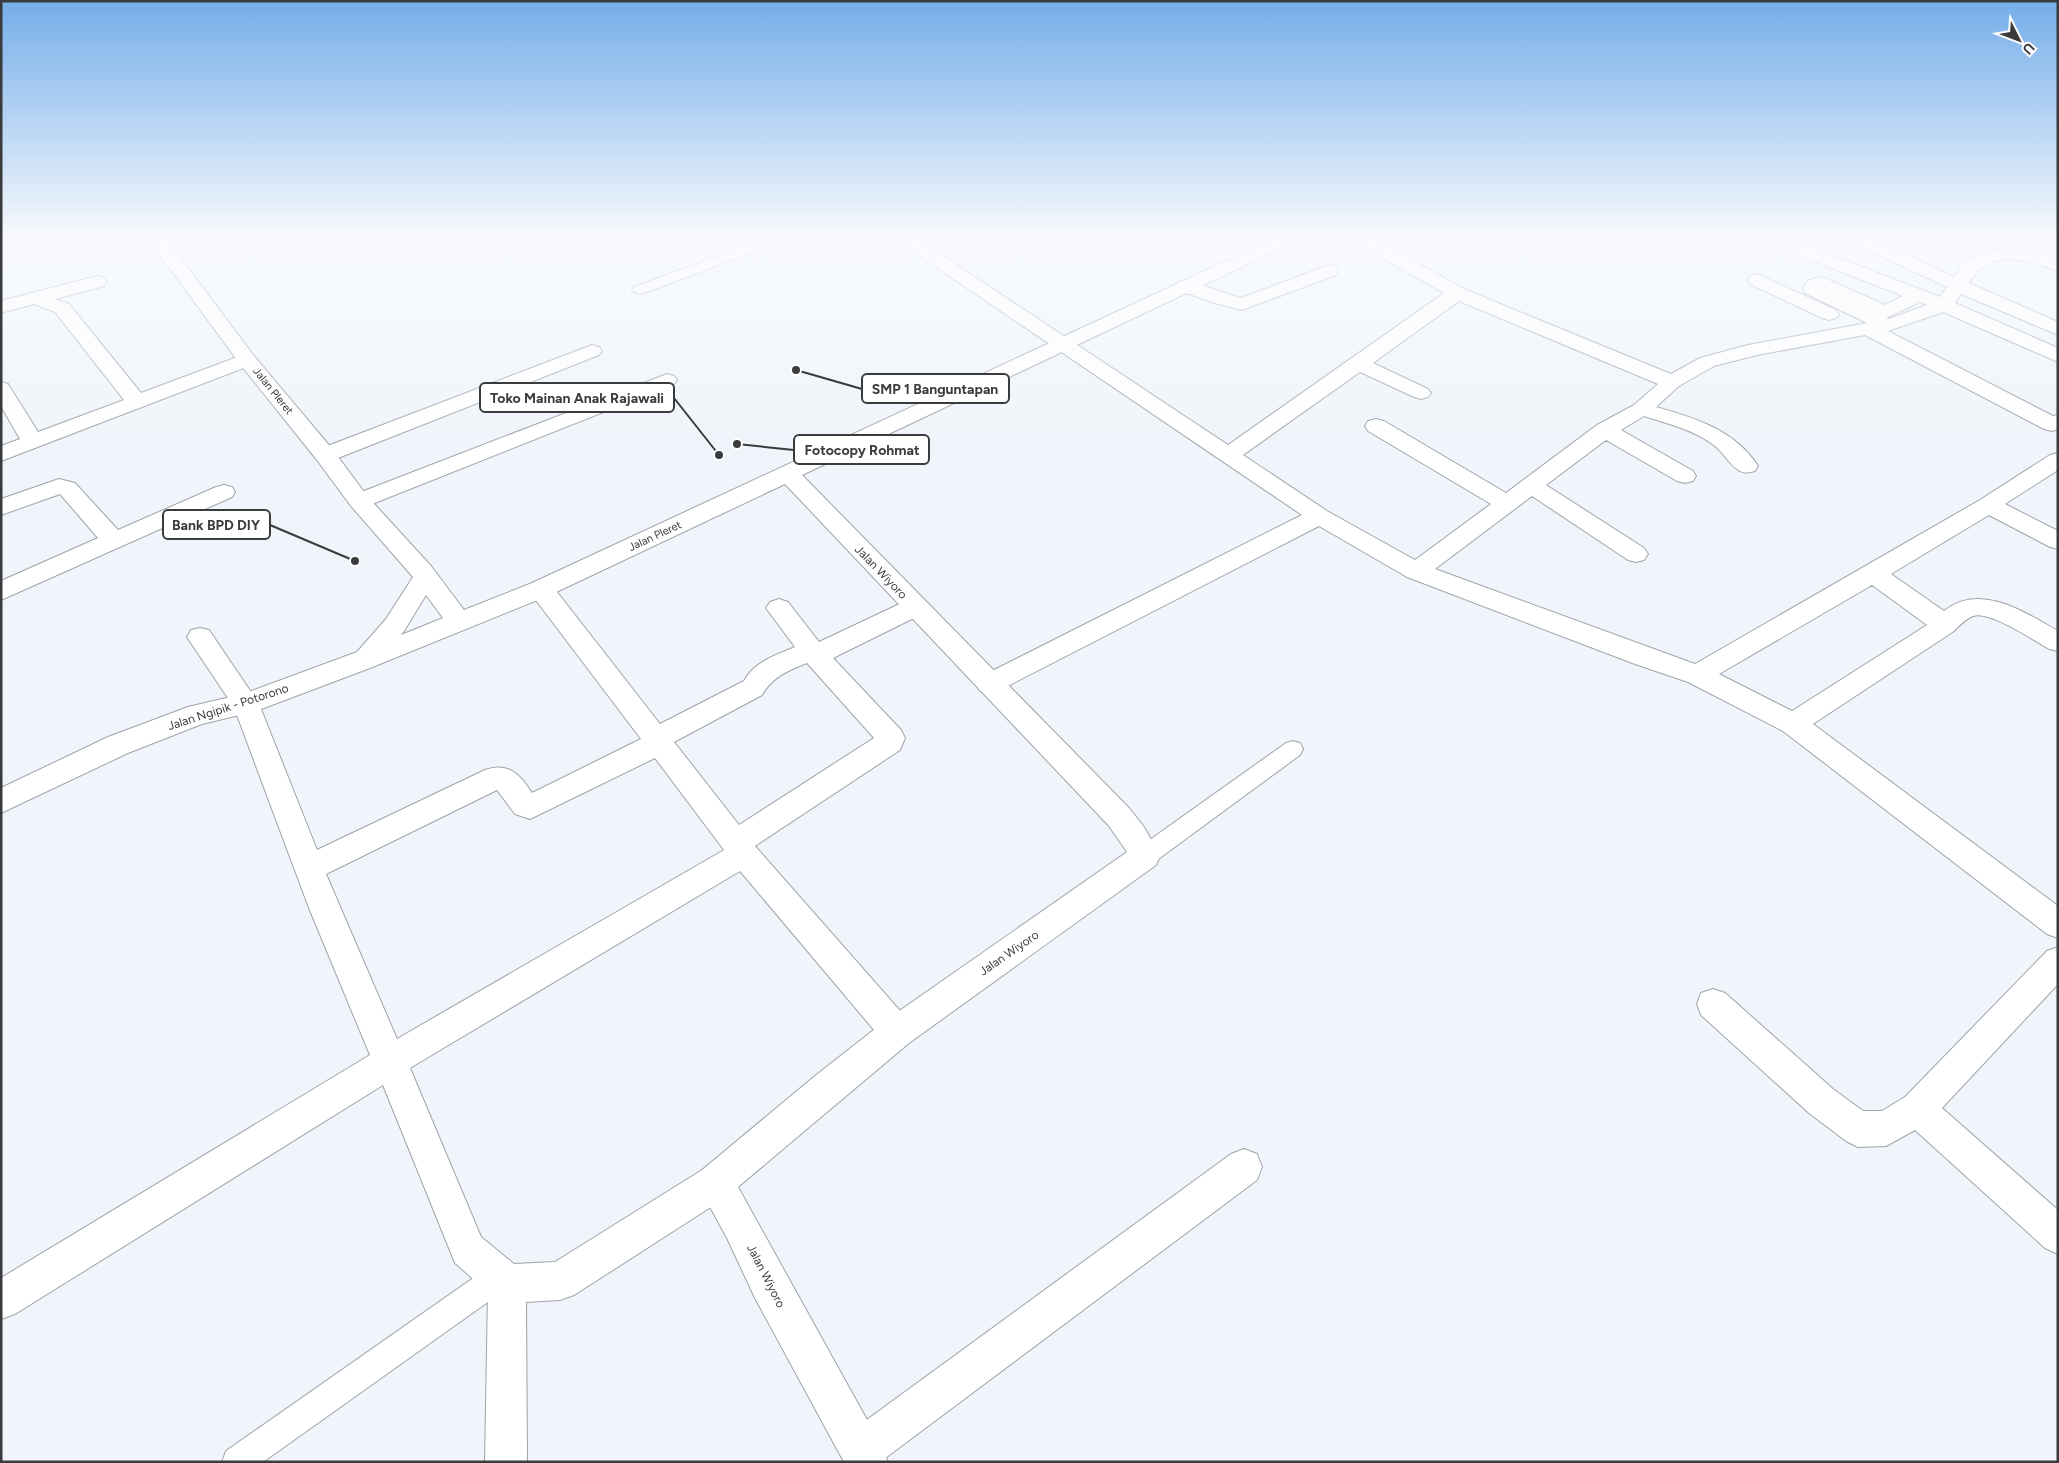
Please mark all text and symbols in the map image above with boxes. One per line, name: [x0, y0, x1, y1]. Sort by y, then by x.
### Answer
north arrow: [1994, 15, 2044, 65]
text: U: [2019, 39, 2038, 58]
street label: Jalan Pleret: [250, 365, 296, 417]
callout: SMP 1 Banguntapan: [862, 374, 1009, 403]
text: SMP 1 Banguntapan: [872, 381, 998, 398]
callout: Toko Mainan Anak Rajawali: [480, 383, 674, 412]
text: Toko Mainan Anak Rajawali: [490, 390, 664, 407]
callout: Fotocopy Rohmat: [794, 435, 929, 464]
text: Fotocopy Rohmat: [804, 442, 920, 459]
callout: Bank BPD DIY: [163, 510, 270, 539]
text: Bank BPD DIY: [172, 517, 260, 534]
street label: Jalan Pleret: [626, 518, 684, 554]
street label: Jalan Wiyoro: [852, 542, 910, 602]
street label: Jalan Ngipik - Potorono: [166, 681, 290, 733]
street label: Jalan Wiyoro: [977, 927, 1041, 979]
street label: Jalan Wiyoro: [744, 1242, 788, 1310]

